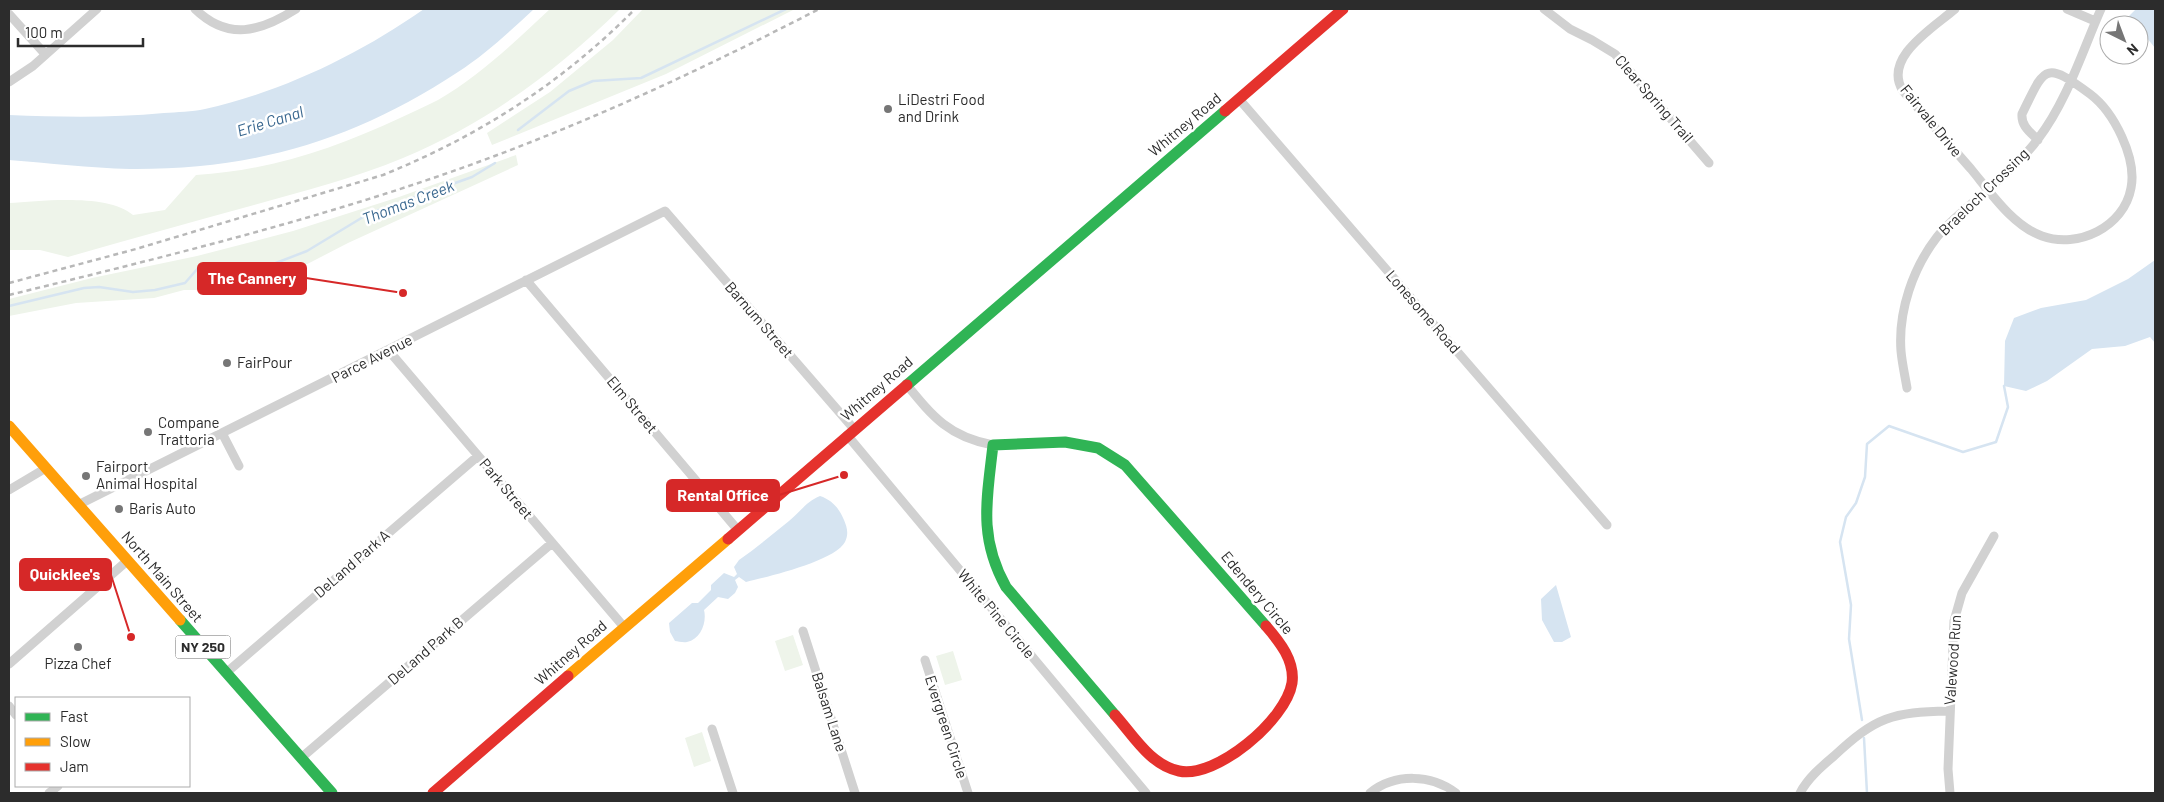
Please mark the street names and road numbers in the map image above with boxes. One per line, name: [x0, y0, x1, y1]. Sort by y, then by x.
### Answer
street label: Clear Spring Trail: [1612, 51, 1698, 146]
street label: Fairvale Drive: [1897, 81, 1966, 160]
street label: Whitney Road: [1144, 89, 1224, 160]
street label: Braeloch Crossing: [1935, 144, 2032, 239]
street label: Lonesome Road: [1383, 266, 1465, 357]
street label: Barnum Street: [722, 278, 798, 361]
street label: Parce Avenue: [328, 330, 415, 386]
street label: Whitney Road: [837, 352, 916, 424]
street label: Elm Street: [604, 372, 662, 437]
street label: Park Street: [476, 454, 537, 522]
street label: DeLand Park A: [310, 526, 393, 601]
street label: North Main Street: [118, 527, 207, 626]
street label: Edendery Circle: [1218, 547, 1298, 638]
street label: White Pine Circle: [954, 565, 1039, 661]
street label: DeLand Park B: [384, 612, 467, 688]
street label: Valewood Run: [1940, 614, 1964, 706]
street label: Whitney Road: [531, 616, 610, 688]
road number: NY 250: [176, 636, 230, 659]
street label: Balsam Lane: [809, 669, 851, 754]
street label: Evergreen Circle: [922, 673, 972, 780]

